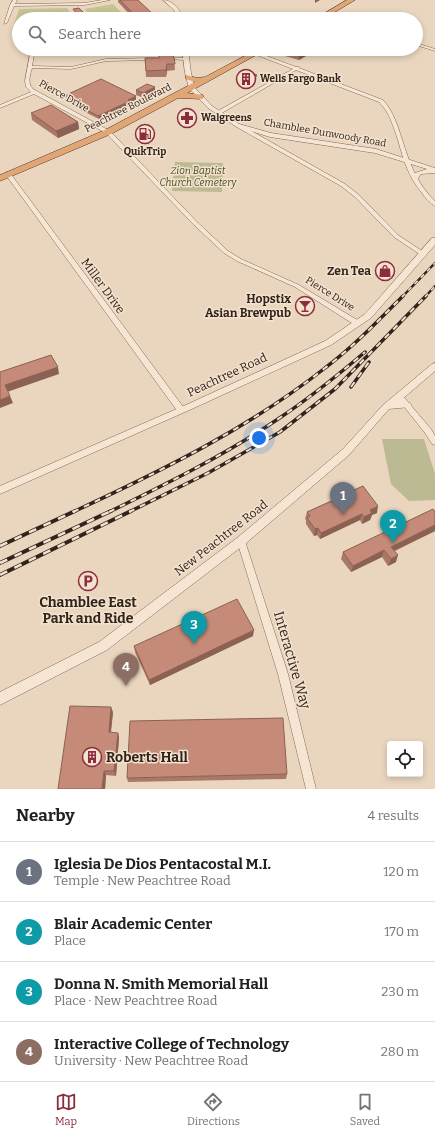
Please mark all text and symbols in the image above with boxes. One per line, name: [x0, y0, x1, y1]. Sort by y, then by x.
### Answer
search box: [12, 12, 423, 56]
icon: search: [26, 23, 48, 45]
text: Search here: [58, 25, 141, 43]
building icon: Wells Fargo Bank: [235, 68, 257, 90]
place label: Wells Fargo Bank: [260, 73, 341, 85]
street label: Pierce Drive: [37, 77, 91, 115]
street label: Peachtree Boulevard: [83, 81, 173, 135]
pharmacy icon: Walgreens: [176, 107, 198, 129]
place label: Walgreens: [201, 112, 252, 124]
street label: Chamblee Dunwoody Road: [263, 116, 387, 150]
fuel station icon: QuikTrip: [134, 123, 156, 145]
place label: QuikTrip: [124, 146, 166, 158]
park label: Zion Baptist Church Cemetery: [160, 165, 237, 189]
street label: Miller Drive: [78, 256, 128, 316]
shop icon: Zen Tea: [374, 260, 396, 282]
place label: Zen Tea: [327, 264, 371, 278]
street label: Pierce Drive: [303, 274, 357, 314]
place label: Hopstix Asian Brewpub: [205, 292, 291, 320]
bar icon: Hopstix Asian Brewpub: [294, 295, 316, 317]
street label: Peachtree Road: [185, 350, 269, 400]
your location: [249, 428, 269, 448]
pin: 1: [330, 482, 356, 515]
street label: New Peachtree Road: [172, 497, 270, 579]
pin: 2: [380, 510, 406, 543]
parking icon: Chamblee East Park and Ride: [77, 570, 99, 592]
place label: Chamblee East Park and Ride: [39, 594, 137, 627]
street label: Interactive Way: [270, 609, 314, 711]
pin: 3: [181, 611, 207, 644]
pin: 4: [113, 653, 139, 686]
map controls: [387, 741, 423, 777]
button: locate: [387, 741, 423, 777]
building icon: Roberts Hall: [81, 746, 103, 768]
place label: Roberts Hall: [106, 749, 189, 766]
text: Nearby: [16, 805, 75, 826]
text: 4 results: [367, 808, 419, 823]
text: Iglesia De Dios Pentacostal M.I.: [54, 855, 271, 873]
text: 1: [26, 864, 32, 879]
text: 120 m: [383, 864, 419, 879]
text: Temple · New Peachtree Road: [54, 873, 231, 888]
text: Blair Academic Center: [54, 915, 212, 933]
text: 2: [25, 924, 33, 939]
text: 170 m: [384, 924, 419, 939]
text: Place: [54, 933, 86, 948]
text: Donna N. Smith Memorial Hall: [54, 975, 268, 993]
text: 3: [25, 984, 33, 999]
text: 230 m: [381, 984, 419, 999]
text: Place · New Peachtree Road: [54, 993, 218, 1008]
text: Interactive College of Technology: [54, 1035, 289, 1053]
text: 4: [25, 1044, 33, 1059]
text: 280 m: [381, 1044, 419, 1059]
text: University · New Peachtree Road: [54, 1053, 248, 1068]
tab: Map: [55, 1091, 77, 1128]
tab: Directions: [187, 1091, 240, 1128]
tab: Saved: [350, 1091, 380, 1128]

